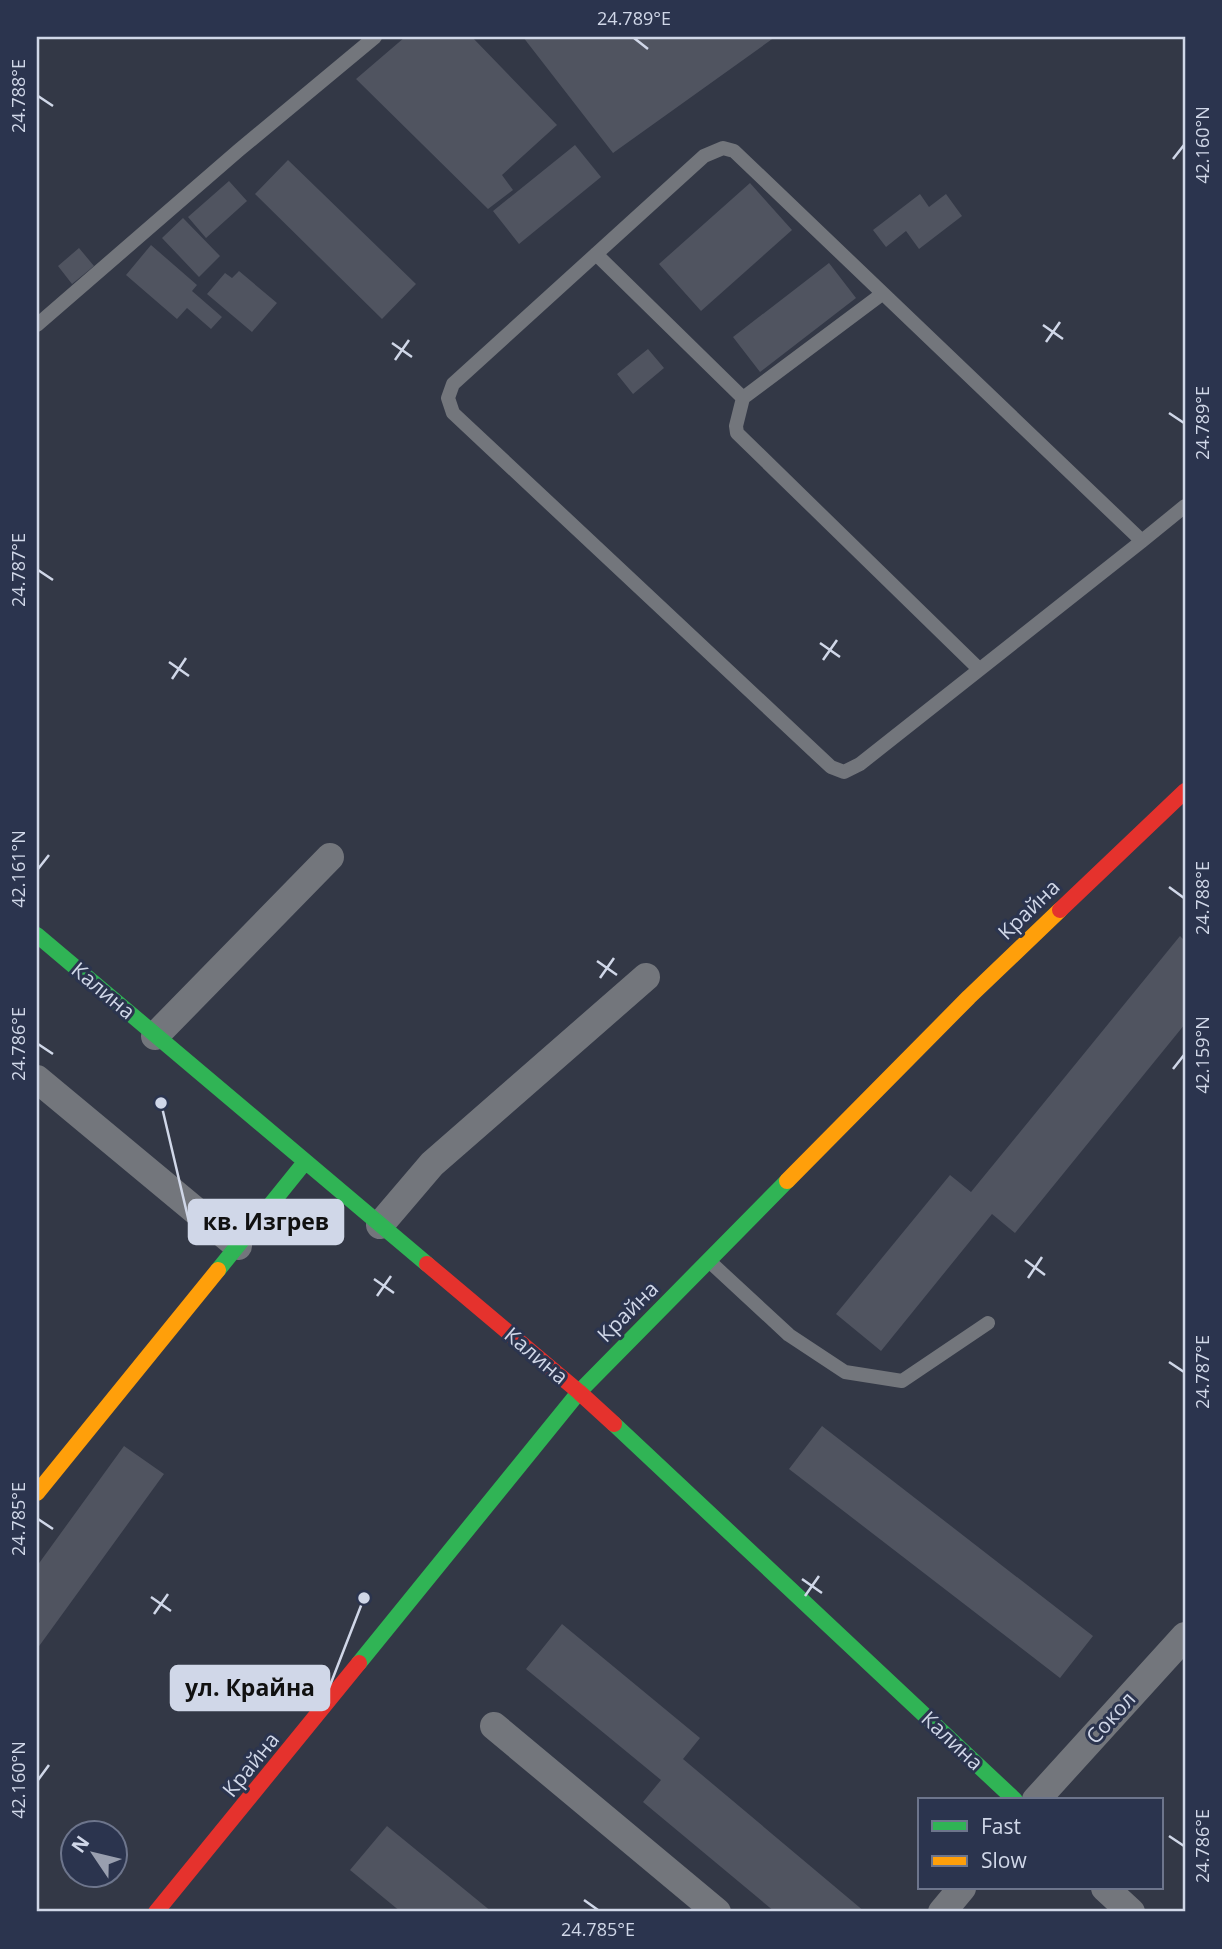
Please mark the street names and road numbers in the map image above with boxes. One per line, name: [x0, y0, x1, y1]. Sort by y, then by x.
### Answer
street label: Крайна: [991, 873, 1065, 946]
street label: Калина: [66, 955, 141, 1025]
street label: Крайна: [591, 1275, 664, 1348]
street label: Калина: [499, 1320, 574, 1390]
street label: Сокол: [1079, 1685, 1141, 1749]
street label: Калина: [916, 1705, 990, 1776]
street label: Крайна: [216, 1726, 285, 1803]

